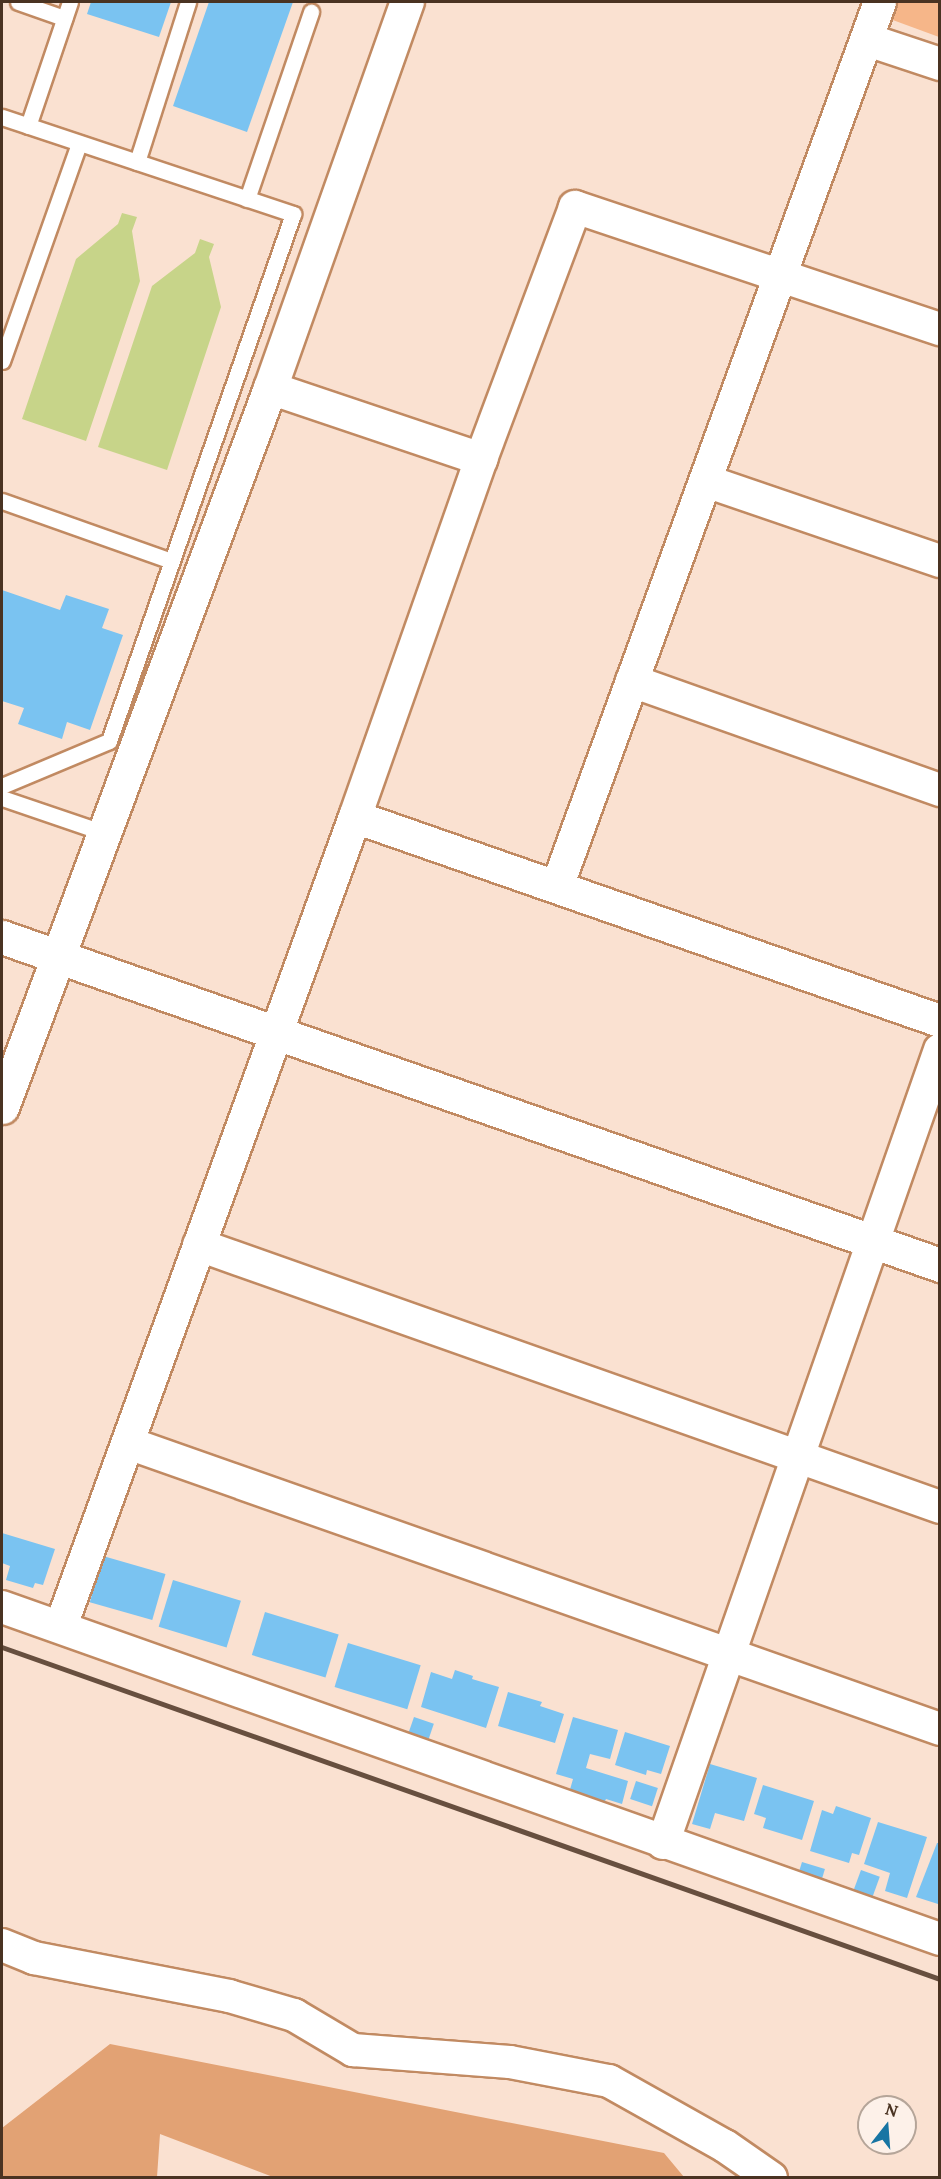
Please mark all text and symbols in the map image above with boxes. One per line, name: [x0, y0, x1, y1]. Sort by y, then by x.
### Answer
north arrow: [857, 2095, 917, 2155]
text: N: [883, 2098, 901, 2121]

